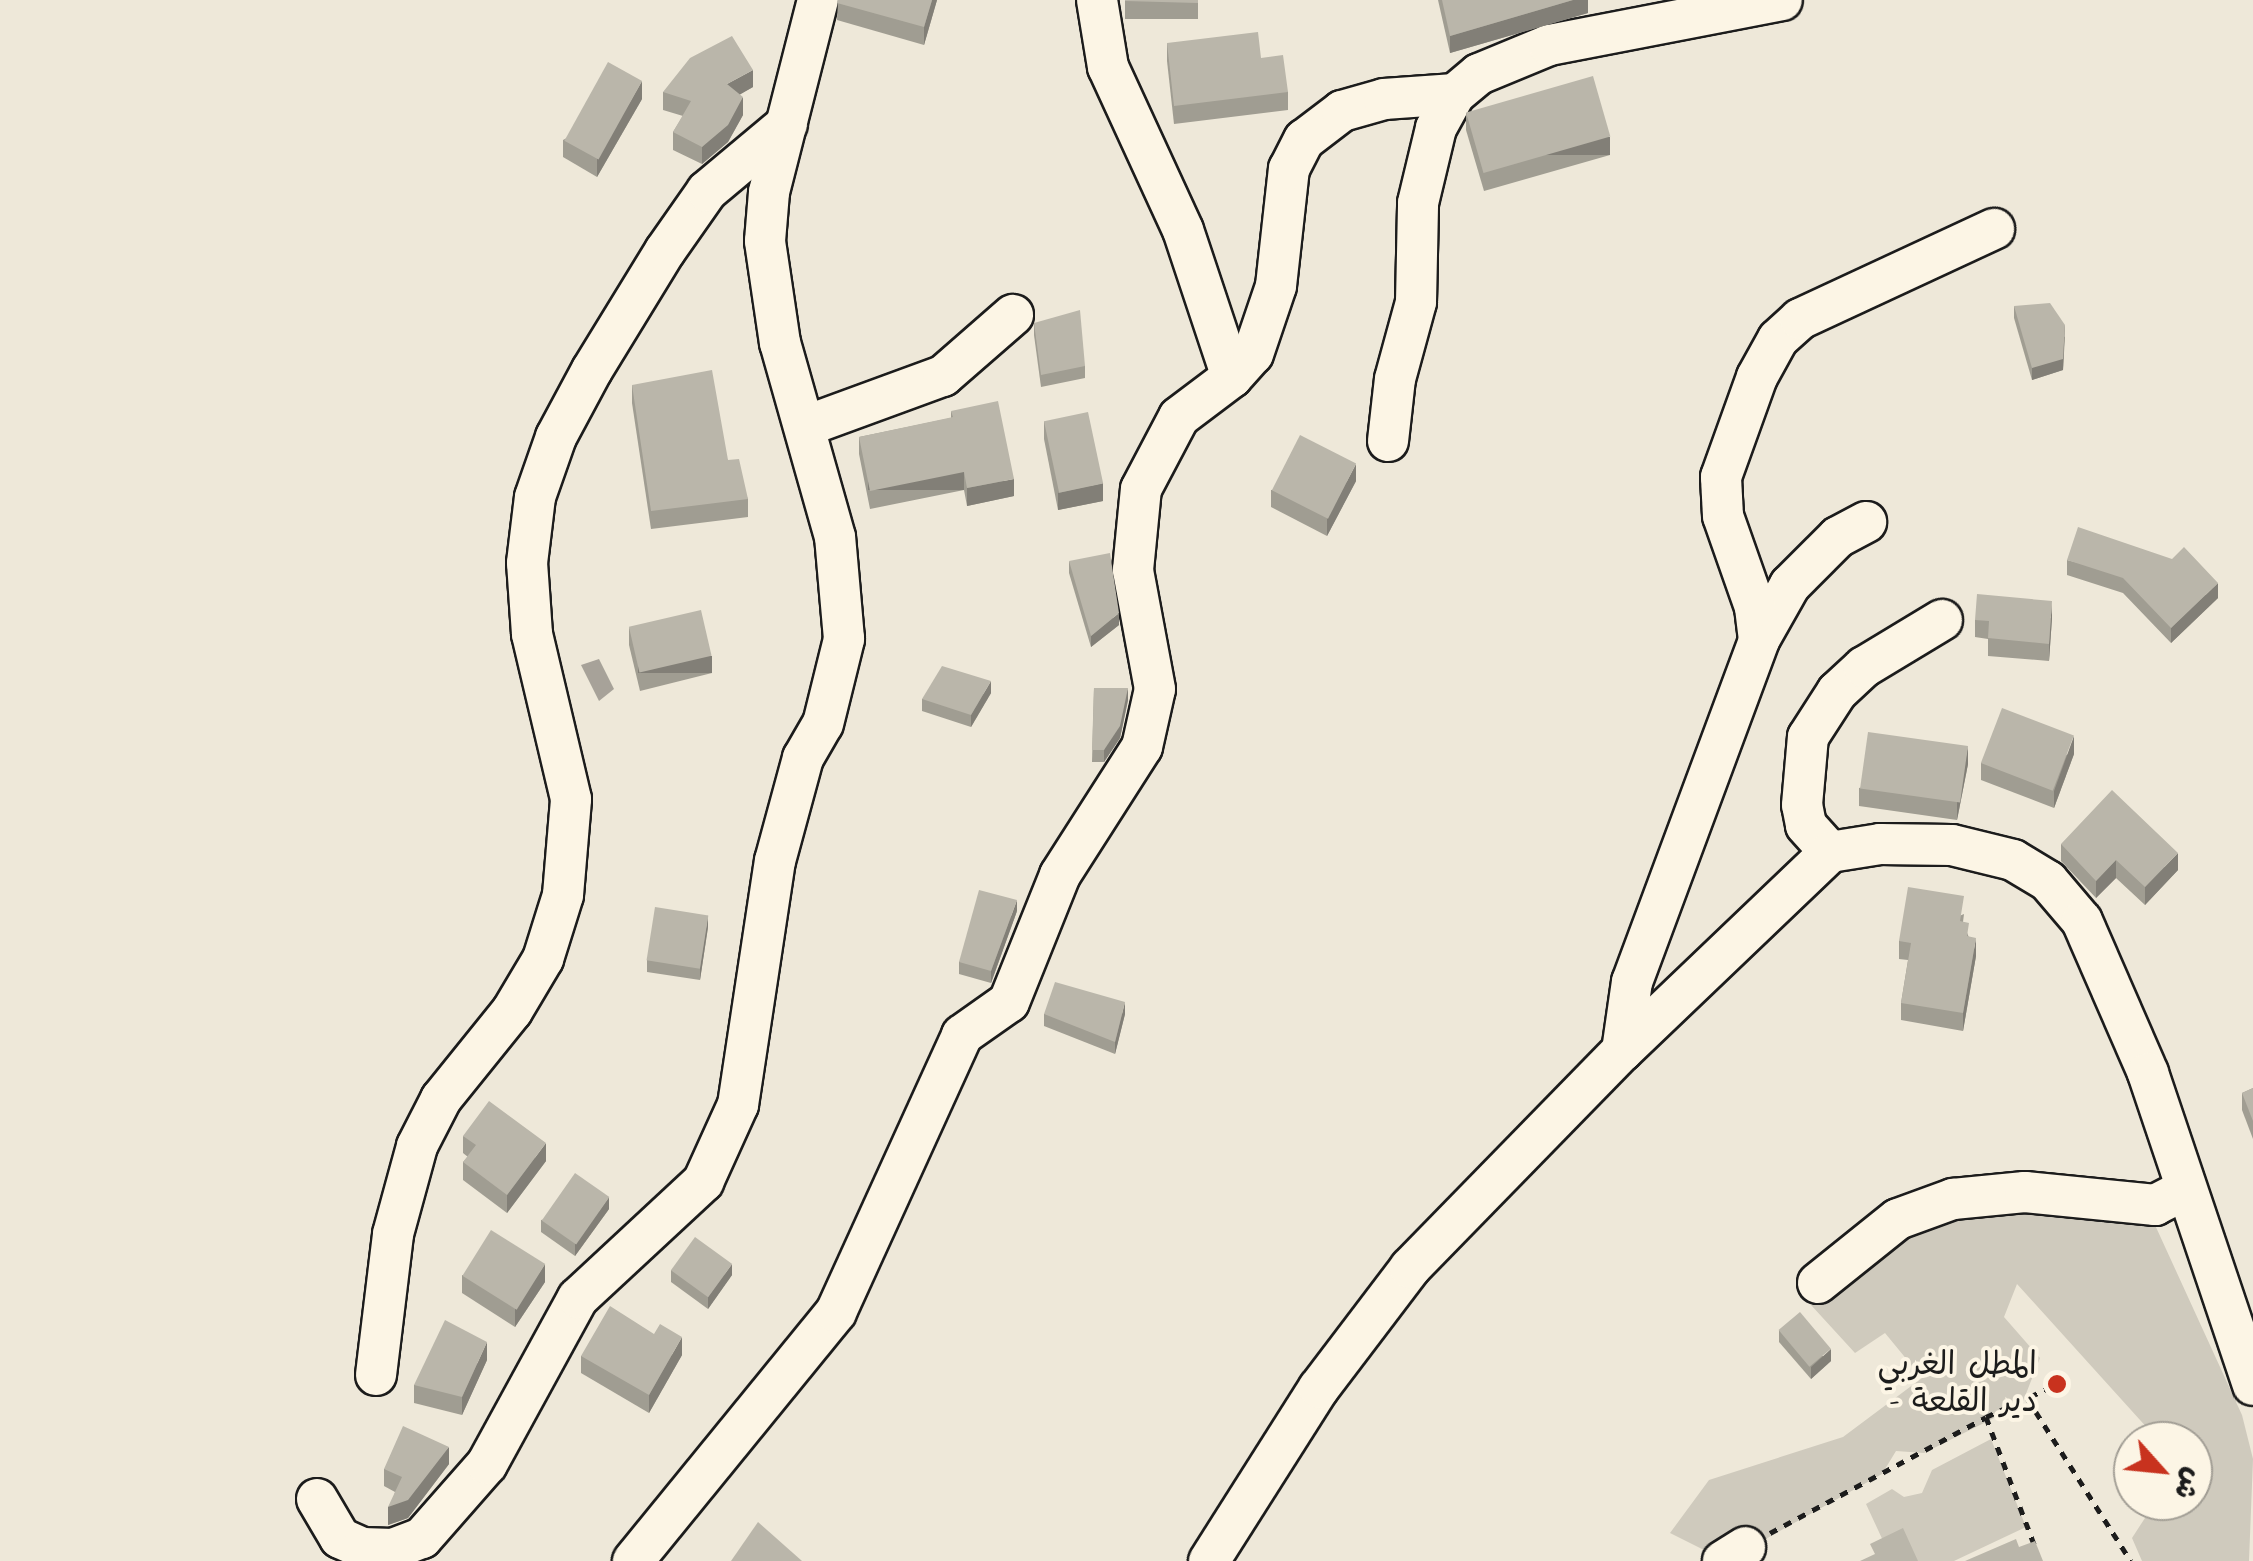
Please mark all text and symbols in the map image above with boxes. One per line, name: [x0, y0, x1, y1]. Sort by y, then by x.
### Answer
place label: المطل الغربي - دير القلعة: [1877, 1347, 2037, 1422]
marker: المطل الغربي - دير القلعة: [2046, 1373, 2068, 1395]
north arrow: [2113, 1421, 2213, 1521]
text: ش: [2164, 1461, 2213, 1507]

